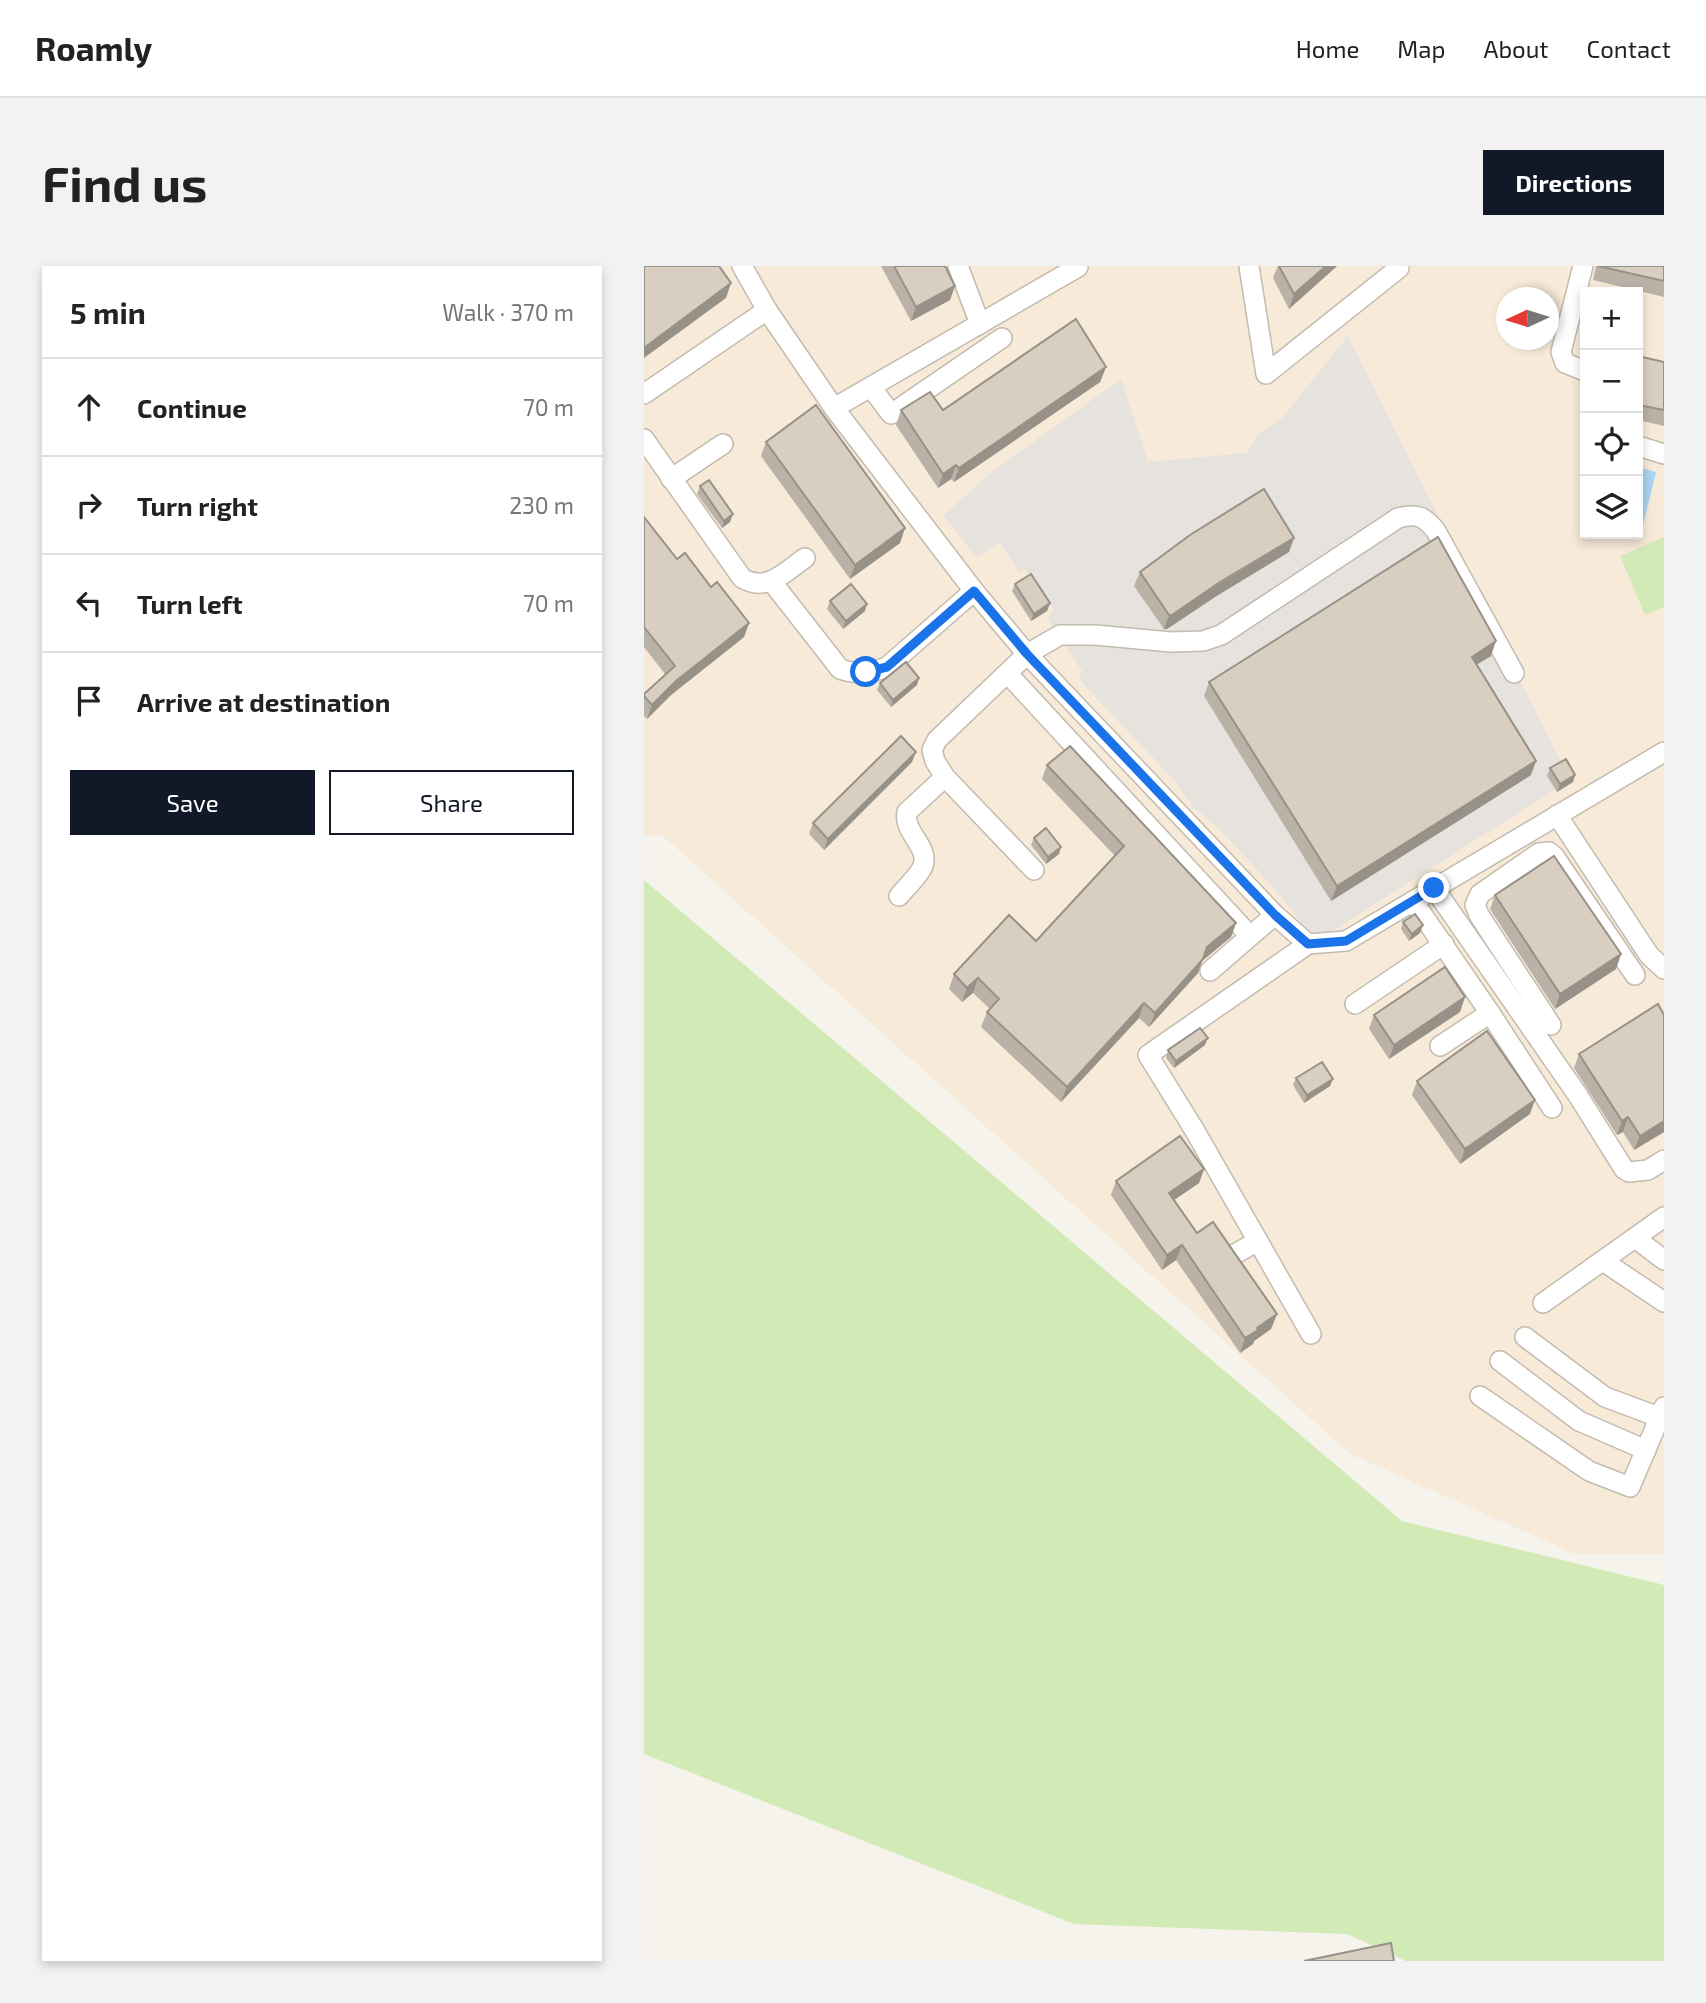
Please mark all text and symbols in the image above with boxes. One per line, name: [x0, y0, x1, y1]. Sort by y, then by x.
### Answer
text: Roamly: [35, 28, 152, 68]
text: Home: [1296, 34, 1359, 63]
text: Map: [1397, 34, 1445, 63]
text: About: [1483, 34, 1549, 63]
text: Contact: [1587, 34, 1671, 63]
button: Directions: [1483, 150, 1664, 215]
text: Find us: [42, 153, 207, 212]
north arrow: [1496, 287, 1559, 350]
map controls: [1580, 287, 1643, 539]
button: +: [1580, 287, 1643, 350]
text: 5 min: [70, 294, 146, 330]
text: Walk · 370 m: [442, 298, 574, 326]
button: −: [1580, 350, 1643, 413]
icon: ahead: [70, 388, 108, 426]
text: Continue: [137, 392, 247, 423]
text: 70 m: [523, 393, 574, 421]
button: locate: [1580, 413, 1643, 476]
button: layers: [1580, 476, 1643, 539]
icon: right: [70, 486, 108, 524]
text: Turn right: [137, 490, 258, 521]
text: 230 m: [509, 491, 574, 519]
icon: left: [70, 584, 108, 622]
text: Turn left: [137, 588, 243, 619]
text: 70 m: [523, 589, 574, 617]
route start: [850, 656, 881, 687]
icon: arrive: [70, 682, 108, 720]
text: Arrive at destination: [137, 686, 390, 717]
button: Save: [70, 770, 315, 835]
button: Share: [329, 770, 574, 835]
route end: [1418, 872, 1449, 903]

